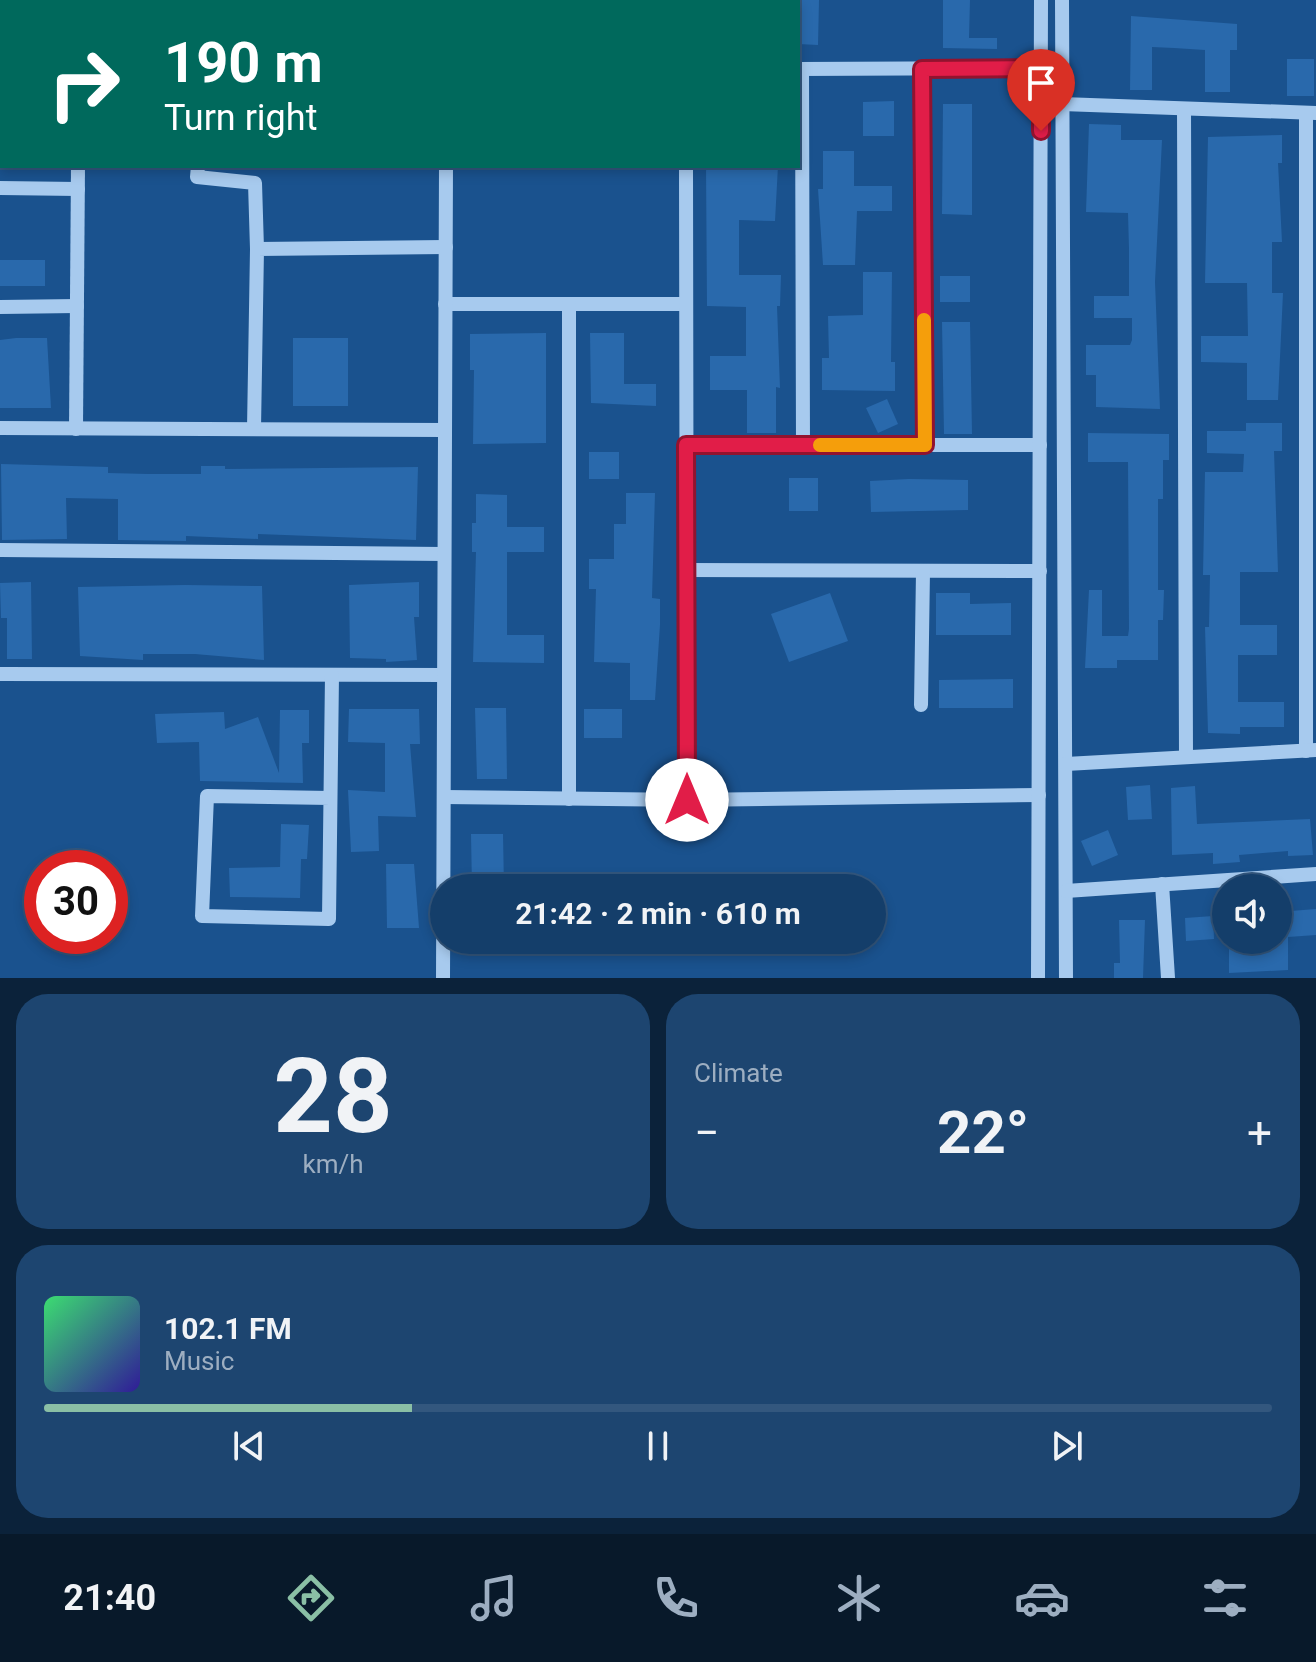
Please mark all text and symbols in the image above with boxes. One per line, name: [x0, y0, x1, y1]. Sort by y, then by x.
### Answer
text: 190 m: [164, 30, 323, 96]
icon: right: [32, 32, 136, 136]
pin: [1007, 49, 1075, 131]
icon: arrive: [1019, 61, 1063, 105]
text: Turn right: [164, 97, 317, 139]
position arrow: [645, 758, 729, 842]
speed limit sign: 30: [24, 850, 128, 954]
map controls: [1212, 874, 1292, 954]
button: sound: [1212, 874, 1292, 954]
text: 21:42 · 2 min · 610 m: [515, 896, 801, 931]
text: 28: [273, 1036, 393, 1157]
text: Climate: [694, 1058, 783, 1088]
text: 22°: [937, 1097, 1029, 1168]
text: −: [694, 1107, 719, 1159]
text: +: [1247, 1107, 1272, 1159]
text: km/h: [302, 1149, 364, 1179]
text: 102.1 FM: [164, 1311, 292, 1346]
text: Music: [164, 1346, 234, 1376]
icon: previous: [227, 1424, 271, 1468]
icon: pause: [636, 1424, 680, 1468]
icon: next: [1045, 1424, 1089, 1468]
icon: directions: [283, 1570, 339, 1626]
icon: music: [466, 1570, 522, 1626]
icon: phone: [648, 1570, 704, 1626]
icon: climate: [831, 1570, 887, 1626]
icon: car: [1014, 1570, 1070, 1626]
icon: filters: [1197, 1570, 1253, 1626]
text: 21:40: [63, 1577, 156, 1619]

